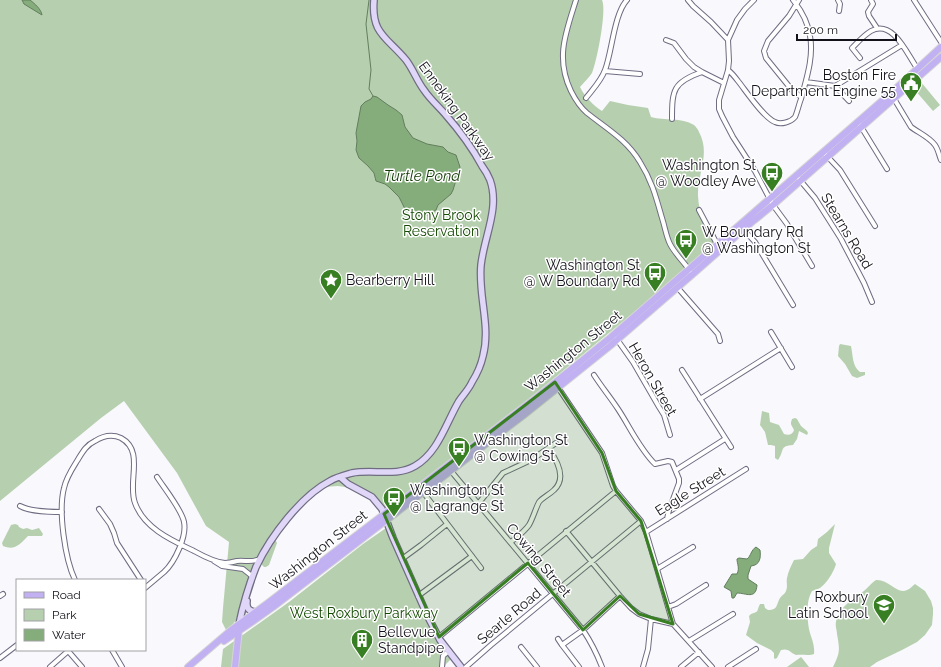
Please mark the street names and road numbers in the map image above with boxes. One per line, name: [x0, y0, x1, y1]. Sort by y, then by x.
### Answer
street label: Enneking Parkway: [416, 58, 499, 164]
street label: Stearns Road: [818, 190, 876, 272]
street label: Washington Street: [521, 307, 625, 395]
street label: Heron Street: [626, 339, 681, 419]
street label: Eagle Street: [652, 463, 728, 519]
street label: Washington Street: [266, 507, 370, 593]
street label: Cowing Street: [504, 520, 575, 600]
street label: Searle Road: [474, 585, 544, 647]

